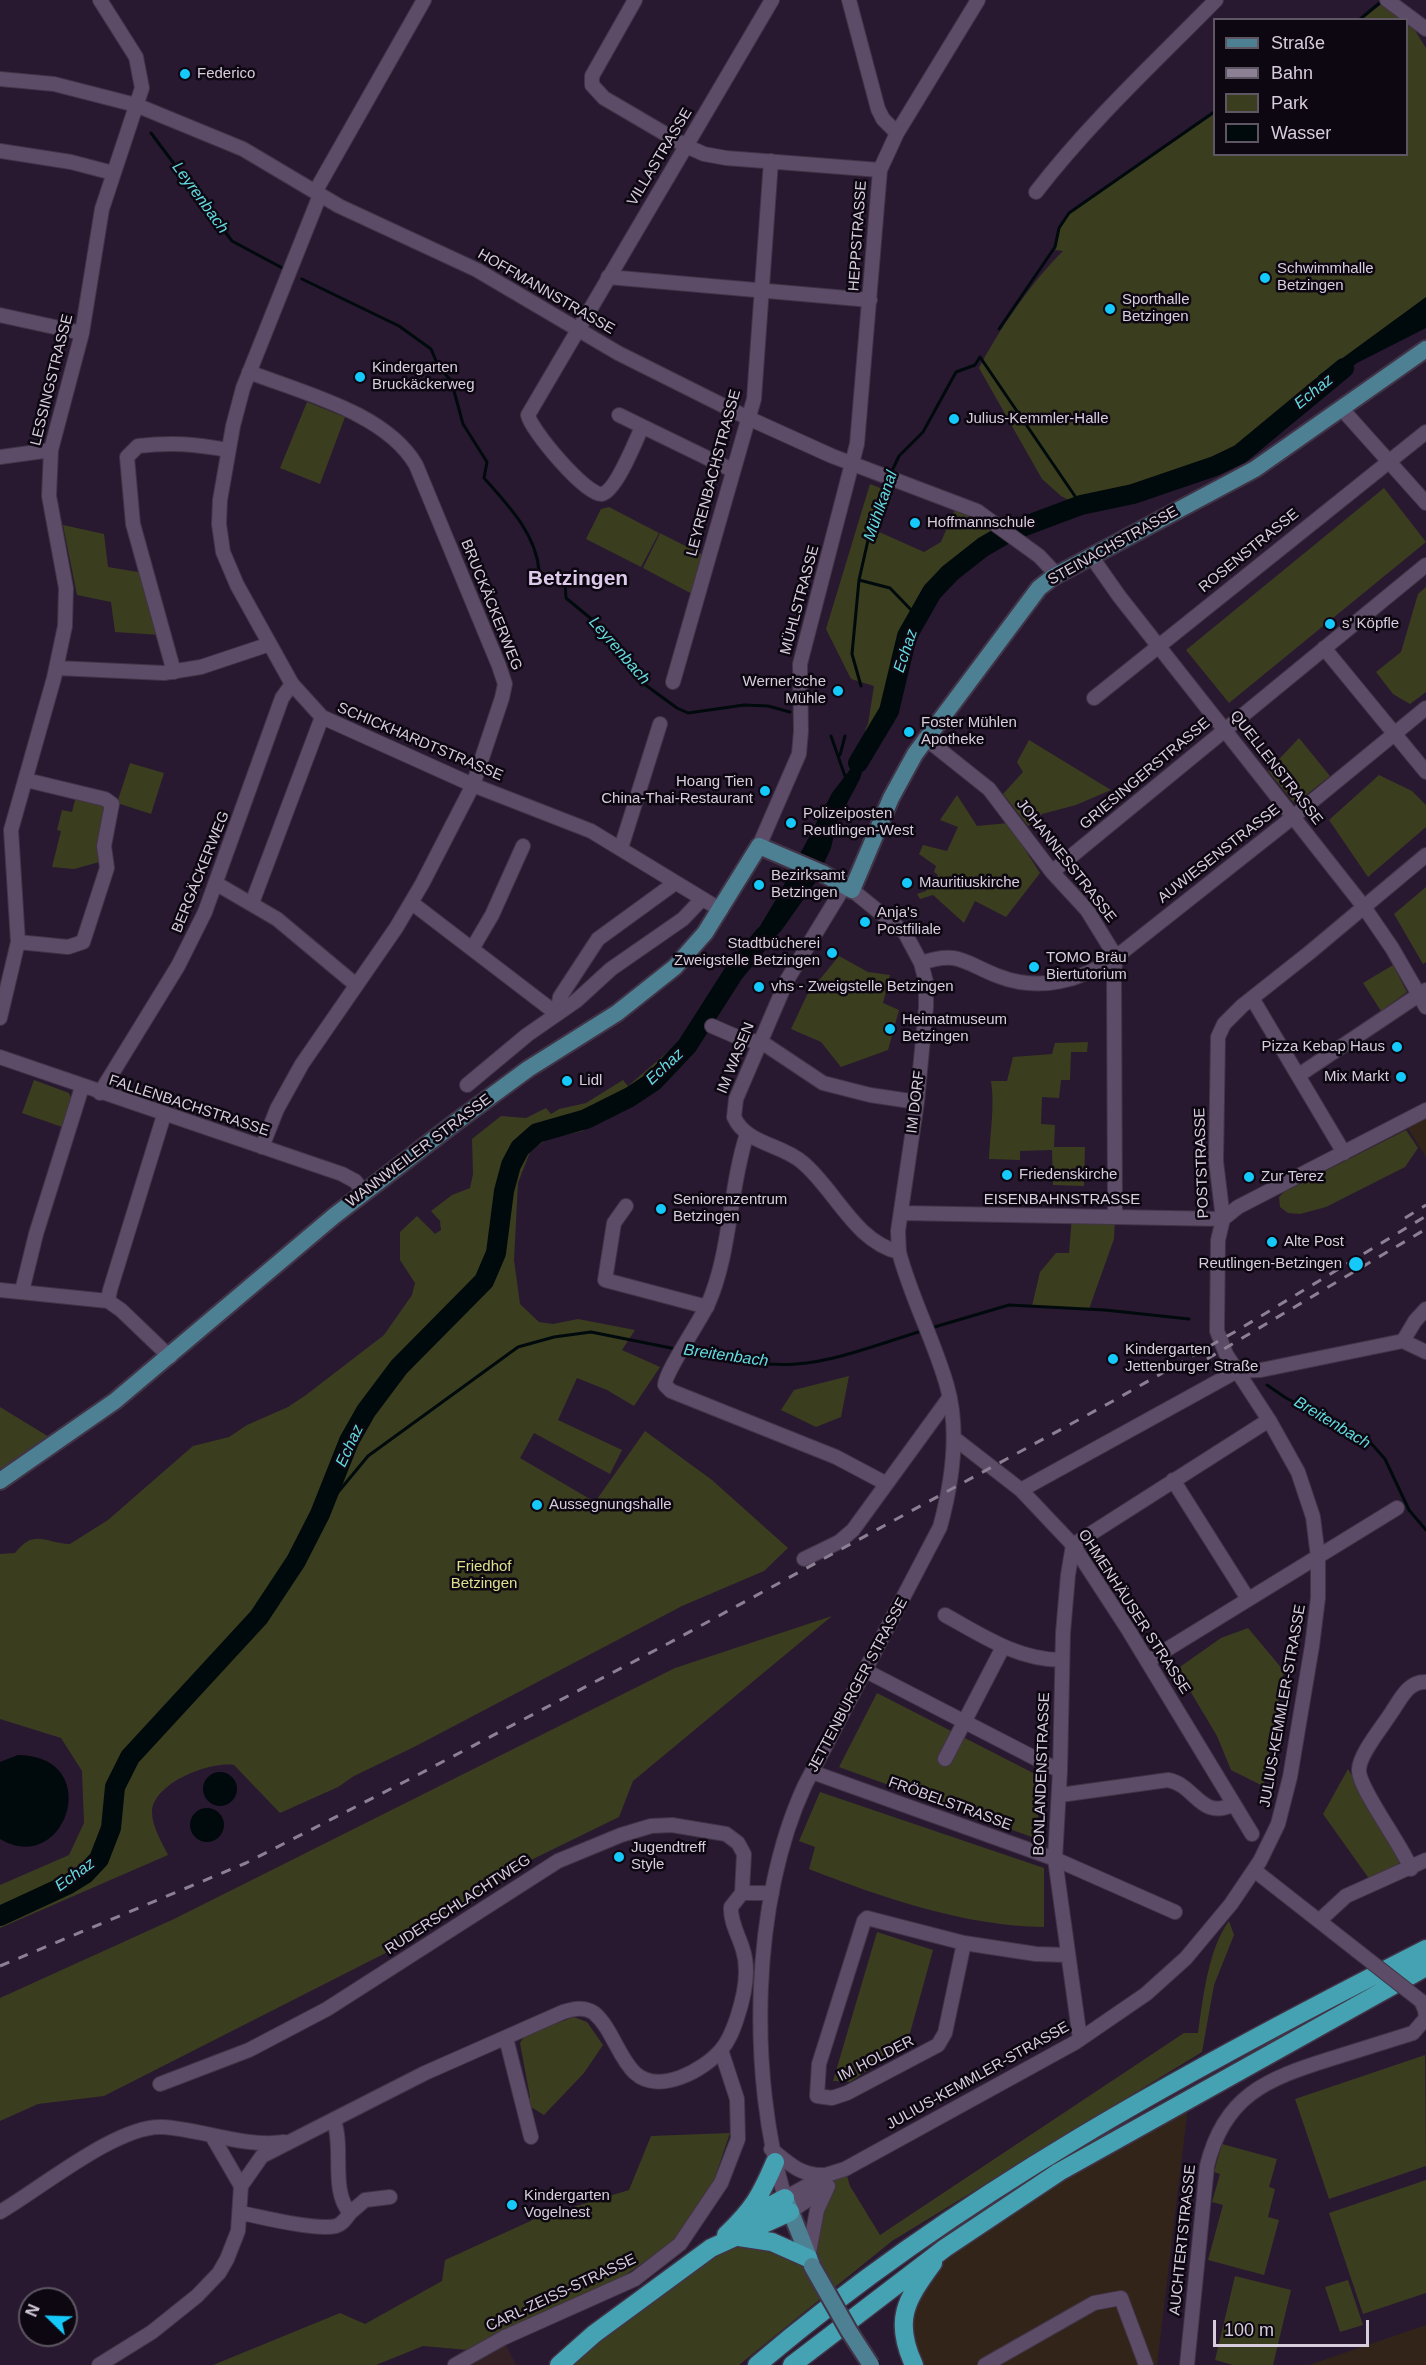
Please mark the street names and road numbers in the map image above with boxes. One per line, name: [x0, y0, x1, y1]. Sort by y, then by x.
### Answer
street label: VILLASTRASSE: [624, 105, 696, 209]
street label: HEPPSTRASSE: [845, 180, 871, 292]
street label: HOFFMANNSTRASSE: [474, 245, 618, 339]
street label: LESSINGSTRASSE: [27, 312, 77, 448]
street label: LEYRENBACHSTRASSE: [683, 388, 745, 558]
street label: STEINACHSTRASSE: [1045, 503, 1181, 589]
street label: ROSENSTRASSE: [1195, 505, 1303, 597]
street label: BRUCKÄCKERWEG: [456, 537, 526, 673]
street label: MÜHLSTRASSE: [777, 543, 823, 657]
street label: SCHICKHARDTSTRASSE: [334, 699, 506, 785]
street label: QUELLENSTRASSE: [1226, 707, 1326, 829]
street label: GRIESINGERSTRASSE: [1076, 714, 1214, 834]
street label: JOHANNESSTRASSE: [1012, 796, 1120, 926]
street label: AUWIESENSTRASSE: [1154, 801, 1284, 907]
street label: BERGÄCKERWEG: [168, 808, 234, 936]
street label: IM WASEN: [714, 1020, 758, 1096]
street label: IM DORF: [903, 1069, 929, 1135]
street label: FALLENBACHSTRASSE: [107, 1072, 271, 1140]
street label: WANNWEILER STRASSE: [343, 1091, 495, 1211]
street label: POSTSTRASSE: [1191, 1107, 1213, 1219]
street label: EISENBAHNSTRASSE: [984, 1191, 1140, 1209]
street label: OHMENHÄUSER STRASSE: [1074, 1526, 1194, 1698]
street label: JETTENBURGER STRASSE: [804, 1595, 912, 1775]
street label: JULIUS-KEMMLER-STRASSE: [1256, 1603, 1310, 1809]
street label: BONLANDENSTRASSE: [1030, 1692, 1054, 1856]
street label: FRÖBELSTRASSE: [886, 1773, 1014, 1835]
street label: RUDERSCHLACHTWEG: [382, 1851, 534, 1959]
street label: JULIUS-KEMMLER-STRASSE: [884, 2018, 1072, 2134]
street label: IM HOLDER: [835, 2032, 917, 2086]
street label: AUCHTERTSTRASSE: [1166, 2164, 1200, 2316]
street label: CARL-ZEISS-STRASSE: [483, 2250, 639, 2336]

